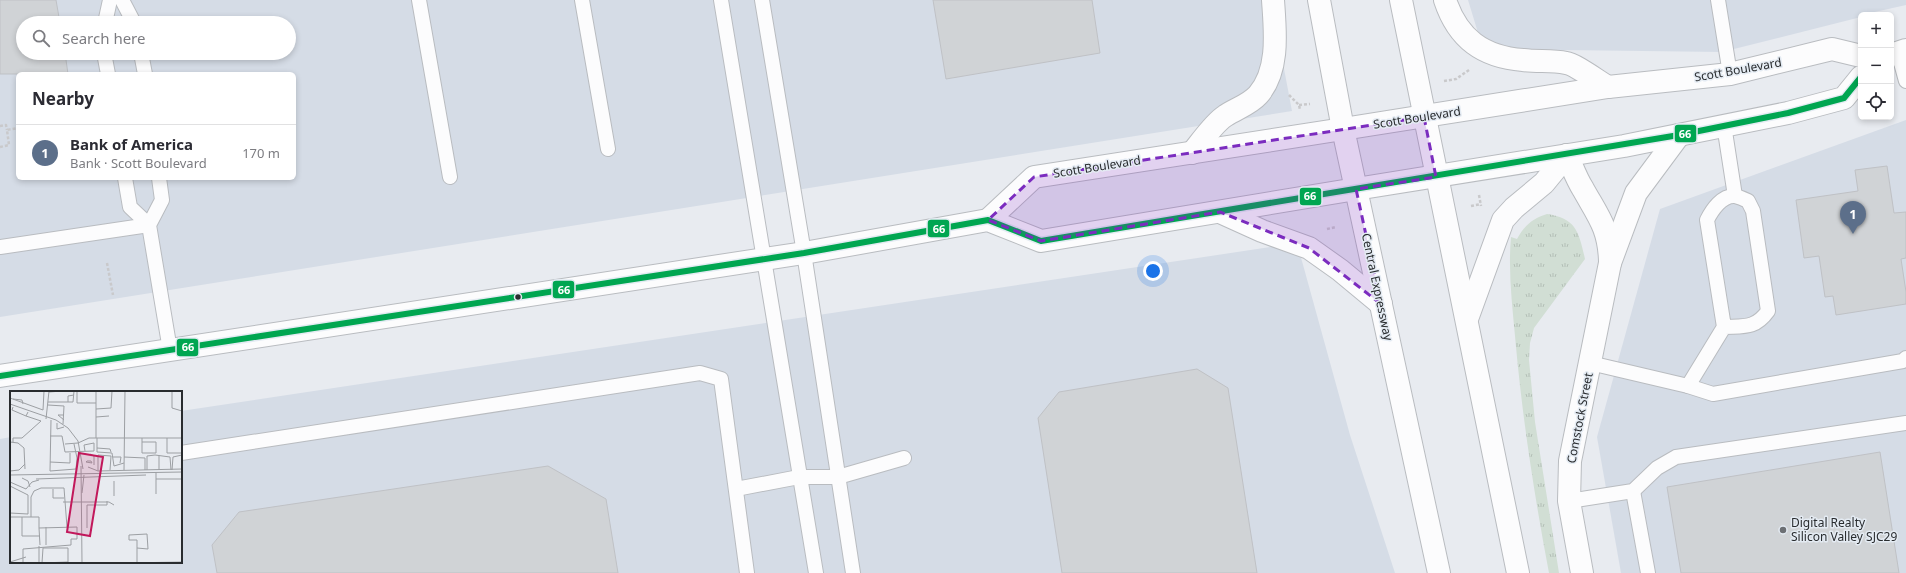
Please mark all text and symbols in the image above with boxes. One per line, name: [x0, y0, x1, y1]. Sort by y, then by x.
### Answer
map controls: [1858, 12, 1894, 120]
button: +: [1858, 12, 1894, 48]
search box: [16, 16, 296, 60]
icon: search: [30, 27, 52, 49]
text: Search here: [62, 28, 145, 48]
button: −: [1858, 48, 1894, 84]
street label: Scott Boulevard: [1693, 53, 1783, 86]
button: locate: [1858, 84, 1894, 120]
text: Nearby: [32, 87, 94, 110]
street label: Scott Boulevard: [1372, 102, 1462, 133]
line badge: 66: [1674, 124, 1697, 143]
text: 66: [1679, 126, 1691, 141]
text: Bank of America: [70, 134, 193, 154]
text: 1: [41, 144, 49, 162]
text: 170 m: [242, 144, 280, 162]
street label: Scott Boulevard: [1052, 151, 1142, 182]
text: Bank · Scott Boulevard: [70, 154, 207, 172]
line badge: 66: [1299, 187, 1322, 206]
text: 66: [1304, 188, 1316, 203]
pin: 1: [1840, 201, 1866, 234]
line badge: 66: [927, 219, 950, 238]
text: 66: [933, 221, 945, 236]
street label: Central Expressway: [1358, 232, 1397, 343]
your location: [1143, 261, 1163, 281]
line badge: 66: [552, 280, 575, 299]
text: 66: [558, 282, 570, 297]
unlabelled marker: [513, 292, 523, 302]
line badge: 66: [176, 338, 199, 357]
text: 66: [182, 339, 194, 354]
street label: Comstock Street: [1562, 370, 1597, 465]
inset map: [10, 391, 182, 563]
place label: Digital Realty Silicon Valley SJC29: [1791, 514, 1897, 545]
marker: Digital Realty Silicon Valley SJC29: [1778, 525, 1788, 535]

